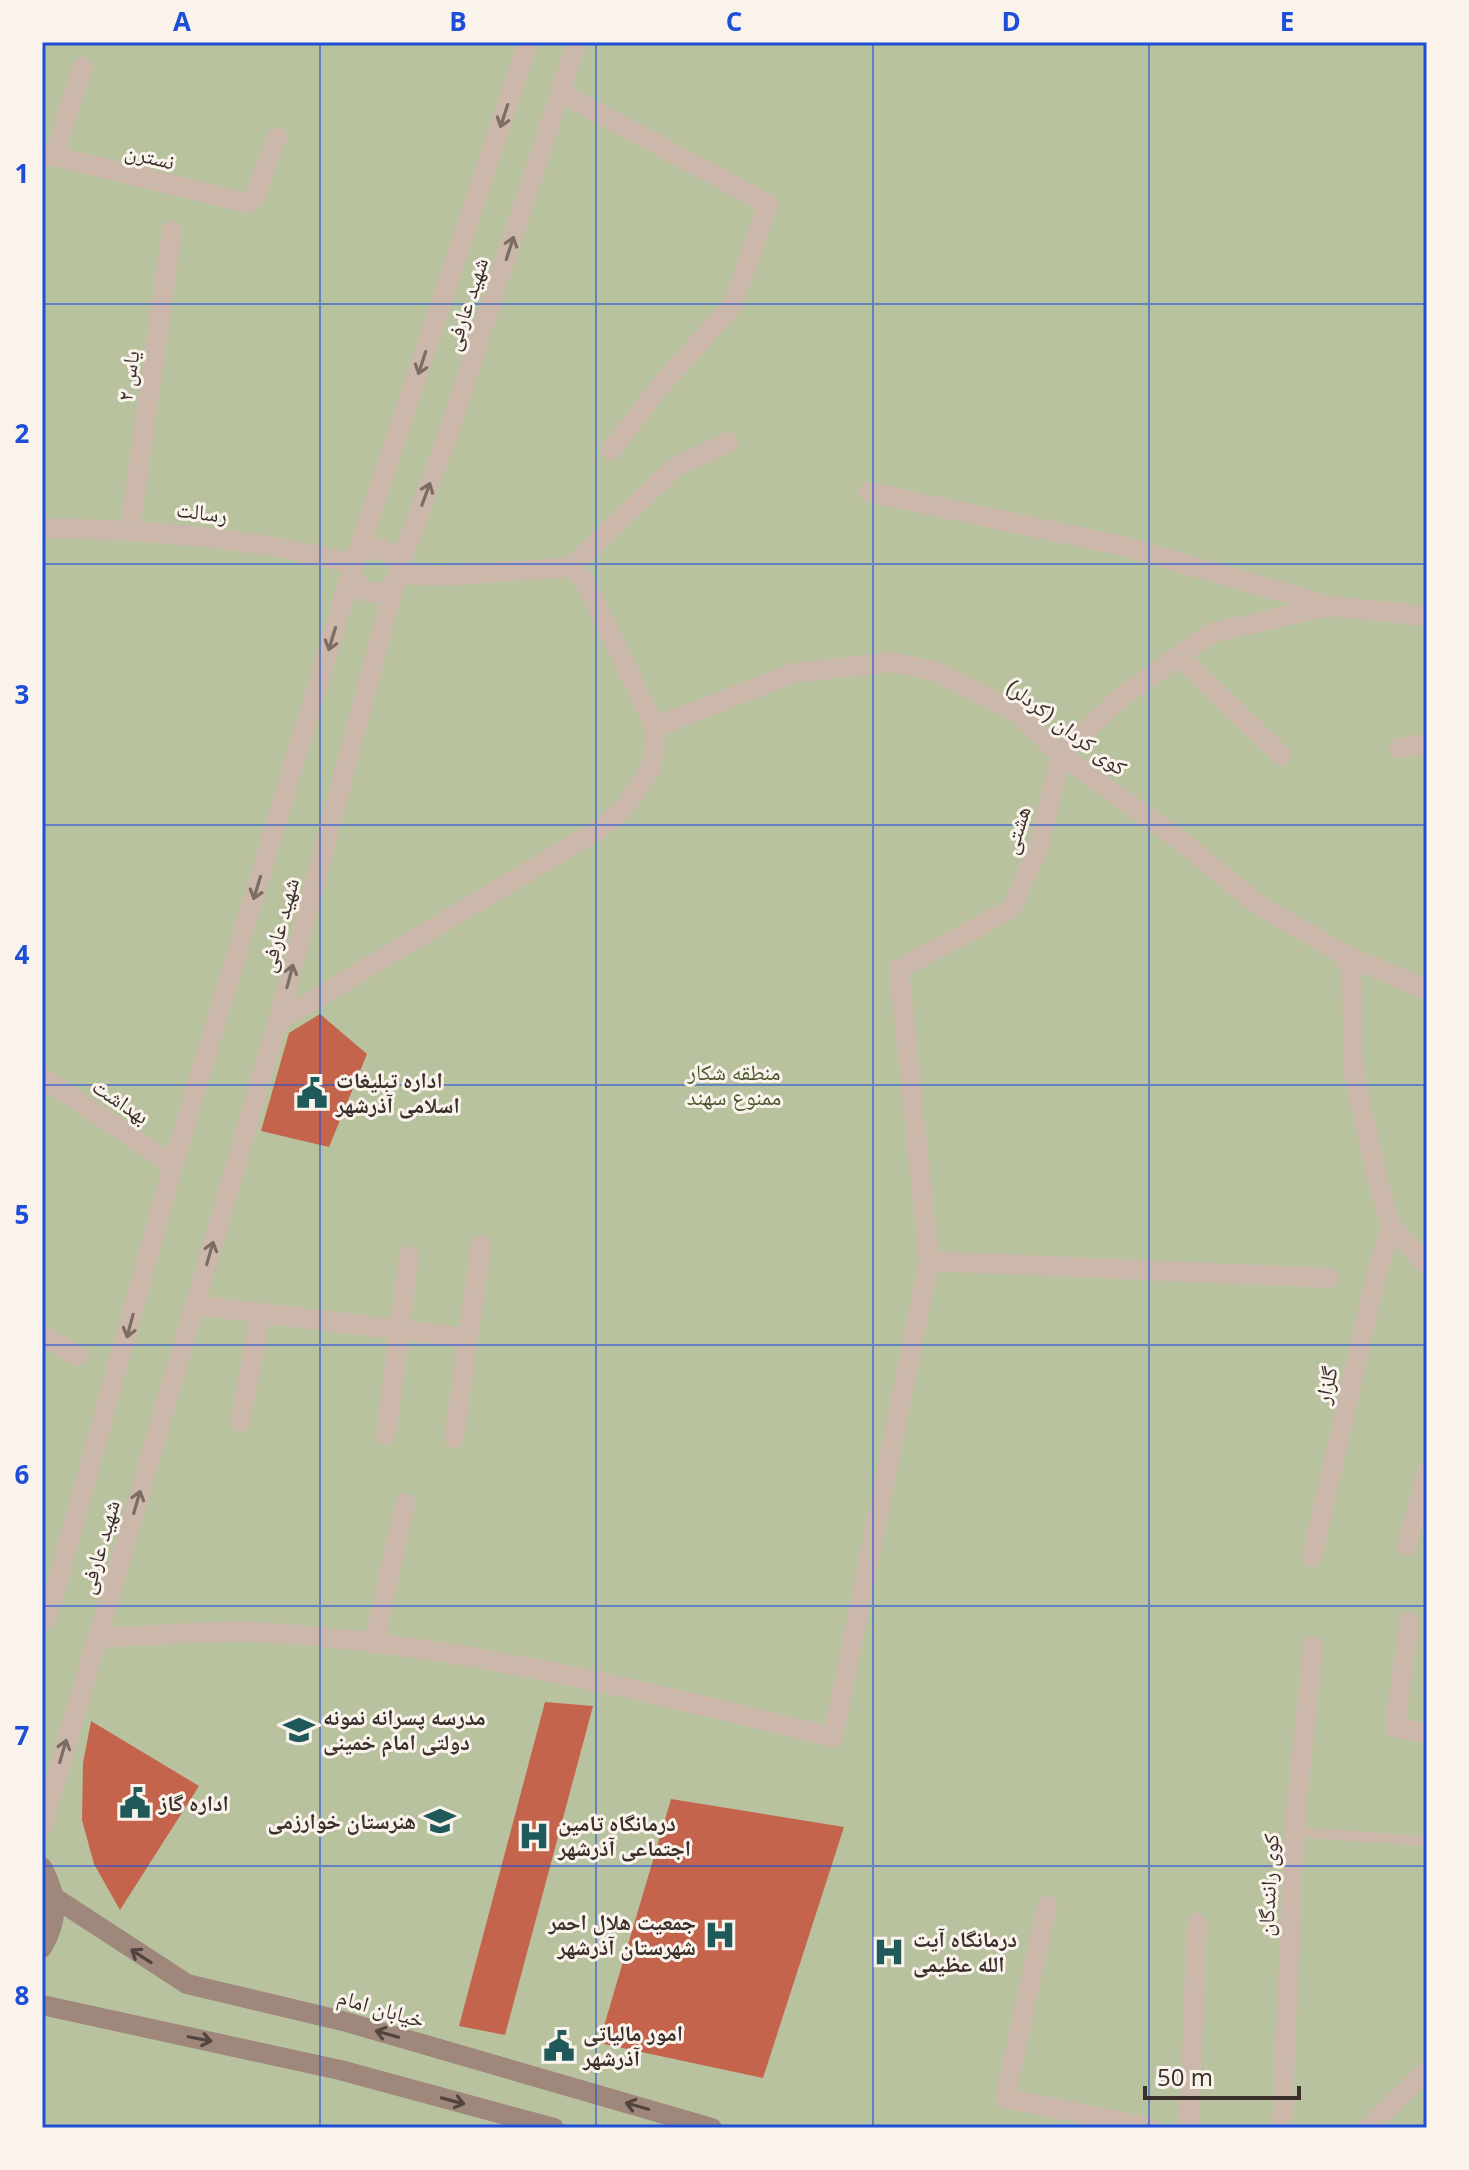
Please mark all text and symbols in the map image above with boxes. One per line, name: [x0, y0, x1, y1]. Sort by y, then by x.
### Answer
text: A: [173, 3, 191, 39]
text: B: [449, 3, 467, 39]
text: C: [726, 3, 742, 39]
text: D: [1001, 3, 1021, 39]
text: E: [1280, 3, 1294, 39]
one-way arrow: [495, 103, 510, 128]
street label: نسترن: [122, 134, 178, 176]
text: 1: [15, 155, 29, 191]
one-way arrow: [503, 236, 518, 261]
street label: شهید عارفی: [436, 253, 494, 354]
street label: یاس ۲: [109, 348, 145, 403]
one-way arrow: [413, 350, 428, 375]
text: 2: [15, 415, 30, 451]
one-way arrow: [420, 482, 434, 507]
street label: رسالت: [175, 493, 229, 529]
one-way arrow: [324, 625, 339, 651]
street label: کوی کردان (کردلر): [1001, 671, 1134, 781]
text: 3: [15, 676, 29, 712]
street label: هشتی: [994, 802, 1037, 857]
one-way arrow: [249, 874, 264, 900]
street label: شهید عارفی: [251, 874, 305, 975]
text: 4: [15, 936, 30, 972]
one-way arrow: [284, 964, 299, 990]
park label: منطقه شکار ممنوع سهند: [686, 1056, 781, 1111]
place label: اداره تبلیغات اسلامی آذرشهر: [335, 1064, 460, 1119]
street label: بهداشت: [87, 1070, 156, 1130]
public building icon: اداره تبلیغات اسلامی آذرشهر: [295, 1076, 329, 1110]
text: 5: [15, 1196, 29, 1232]
one-way arrow: [203, 1240, 218, 1266]
one-way arrow: [121, 1312, 136, 1338]
street label: گلزار: [1306, 1363, 1344, 1407]
text: 6: [15, 1456, 30, 1492]
one-way arrow: [130, 1490, 145, 1516]
street label: شهید عارفی: [70, 1496, 126, 1597]
place label: مدرسه پسرانه نمونه دولتی امام خمینی: [323, 1701, 486, 1758]
school or university icon: مدرسه پسرانه نمونه دولتی امام خمینی: [282, 1713, 316, 1747]
text: 7: [15, 1717, 30, 1753]
one-way arrow: [56, 1739, 71, 1765]
public building icon: اداره گاز: [118, 1786, 152, 1820]
place label: اداره گاز: [158, 1787, 229, 1817]
school or university icon: هنرستان خوارزمی: [423, 1804, 457, 1838]
place label: هنرستان خوارزمی: [267, 1805, 416, 1835]
place label: درمانگاه تامین اجتماعی آذرشهر: [557, 1807, 691, 1862]
hospital icon: درمانگاه تامین اجتماعی آذرشهر: [517, 1819, 551, 1853]
street label: کوی رانندگان: [1249, 1833, 1285, 1937]
place label: جمعیت هلال احمر شهرستان آذرشهر: [547, 1906, 696, 1961]
hospital icon: جمعیت هلال احمر شهرستان آذرشهر: [703, 1918, 737, 1952]
place label: درمانگاه آیت الله عظیمی: [913, 1923, 1017, 1978]
hospital icon: درمانگاه آیت الله عظیمی: [872, 1935, 906, 1969]
one-way arrow: [131, 1948, 153, 1965]
text: 8: [15, 1977, 29, 2013]
street label: خیابان امام: [334, 1980, 428, 2035]
place label: امور مالیاتی آذرشهر: [582, 2017, 683, 2072]
one-way arrow: [375, 2026, 401, 2041]
public building icon: امور مالیاتی آذرشهر: [542, 2029, 576, 2063]
one-way arrow: [187, 2032, 213, 2047]
scale bar: [1145, 2050, 1299, 2100]
text: 50 m: [1157, 2060, 1213, 2093]
one-way arrow: [439, 2094, 465, 2109]
one-way arrow: [625, 2098, 651, 2113]

